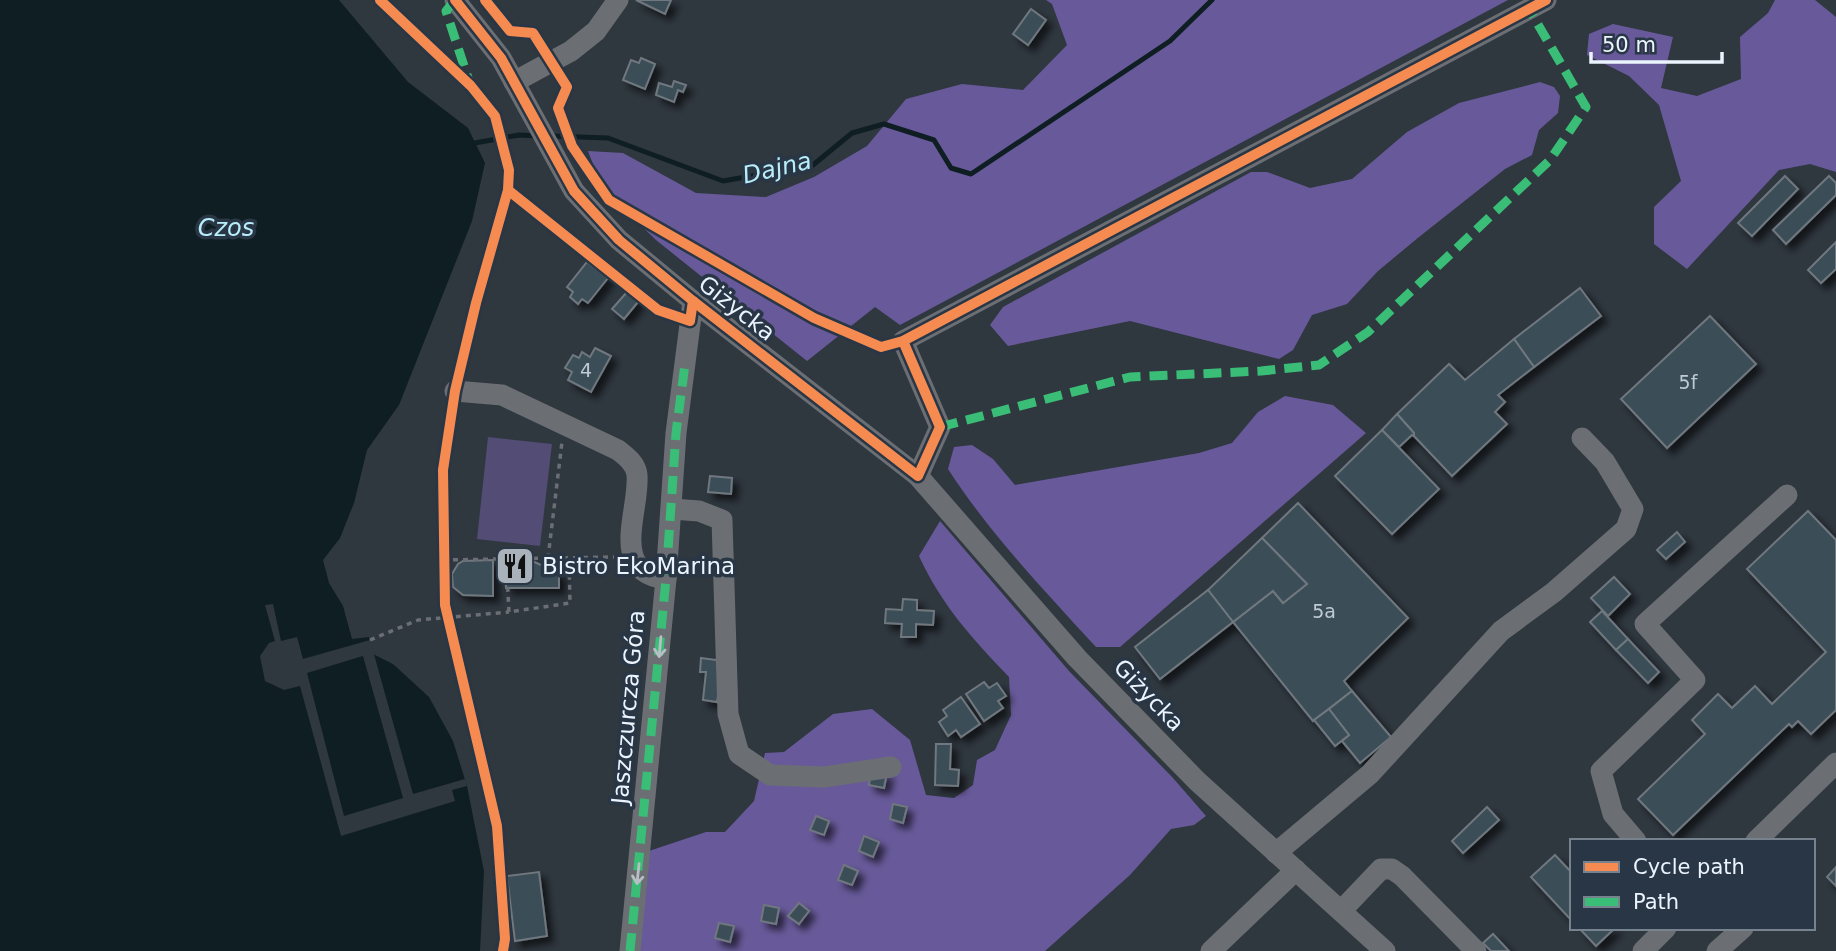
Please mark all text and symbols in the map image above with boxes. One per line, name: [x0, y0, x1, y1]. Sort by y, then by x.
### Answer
scale bar: [1591, 21, 1722, 65]
text: 50 m: [1602, 33, 1656, 57]
water label: Dajna: [740, 147, 814, 189]
water label: Czos: [198, 214, 254, 242]
street label: Giżycka: [694, 270, 780, 346]
house number: 4: [580, 359, 592, 381]
house number: 5f: [1679, 371, 1699, 393]
restaurant icon: Bistro EkoMarina: [494, 545, 536, 587]
place label: Bistro EkoMarina: [542, 553, 735, 579]
house number: 5a: [1312, 600, 1336, 622]
street label: Jaszczurcza Góra: [606, 609, 649, 807]
one-way arrow: [653, 635, 666, 658]
street label: Giżycka: [1109, 654, 1189, 736]
legend: [1570, 839, 1815, 930]
text: Cycle path: [1633, 855, 1745, 879]
one-way arrow: [632, 862, 645, 885]
text: Path: [1633, 890, 1679, 914]

